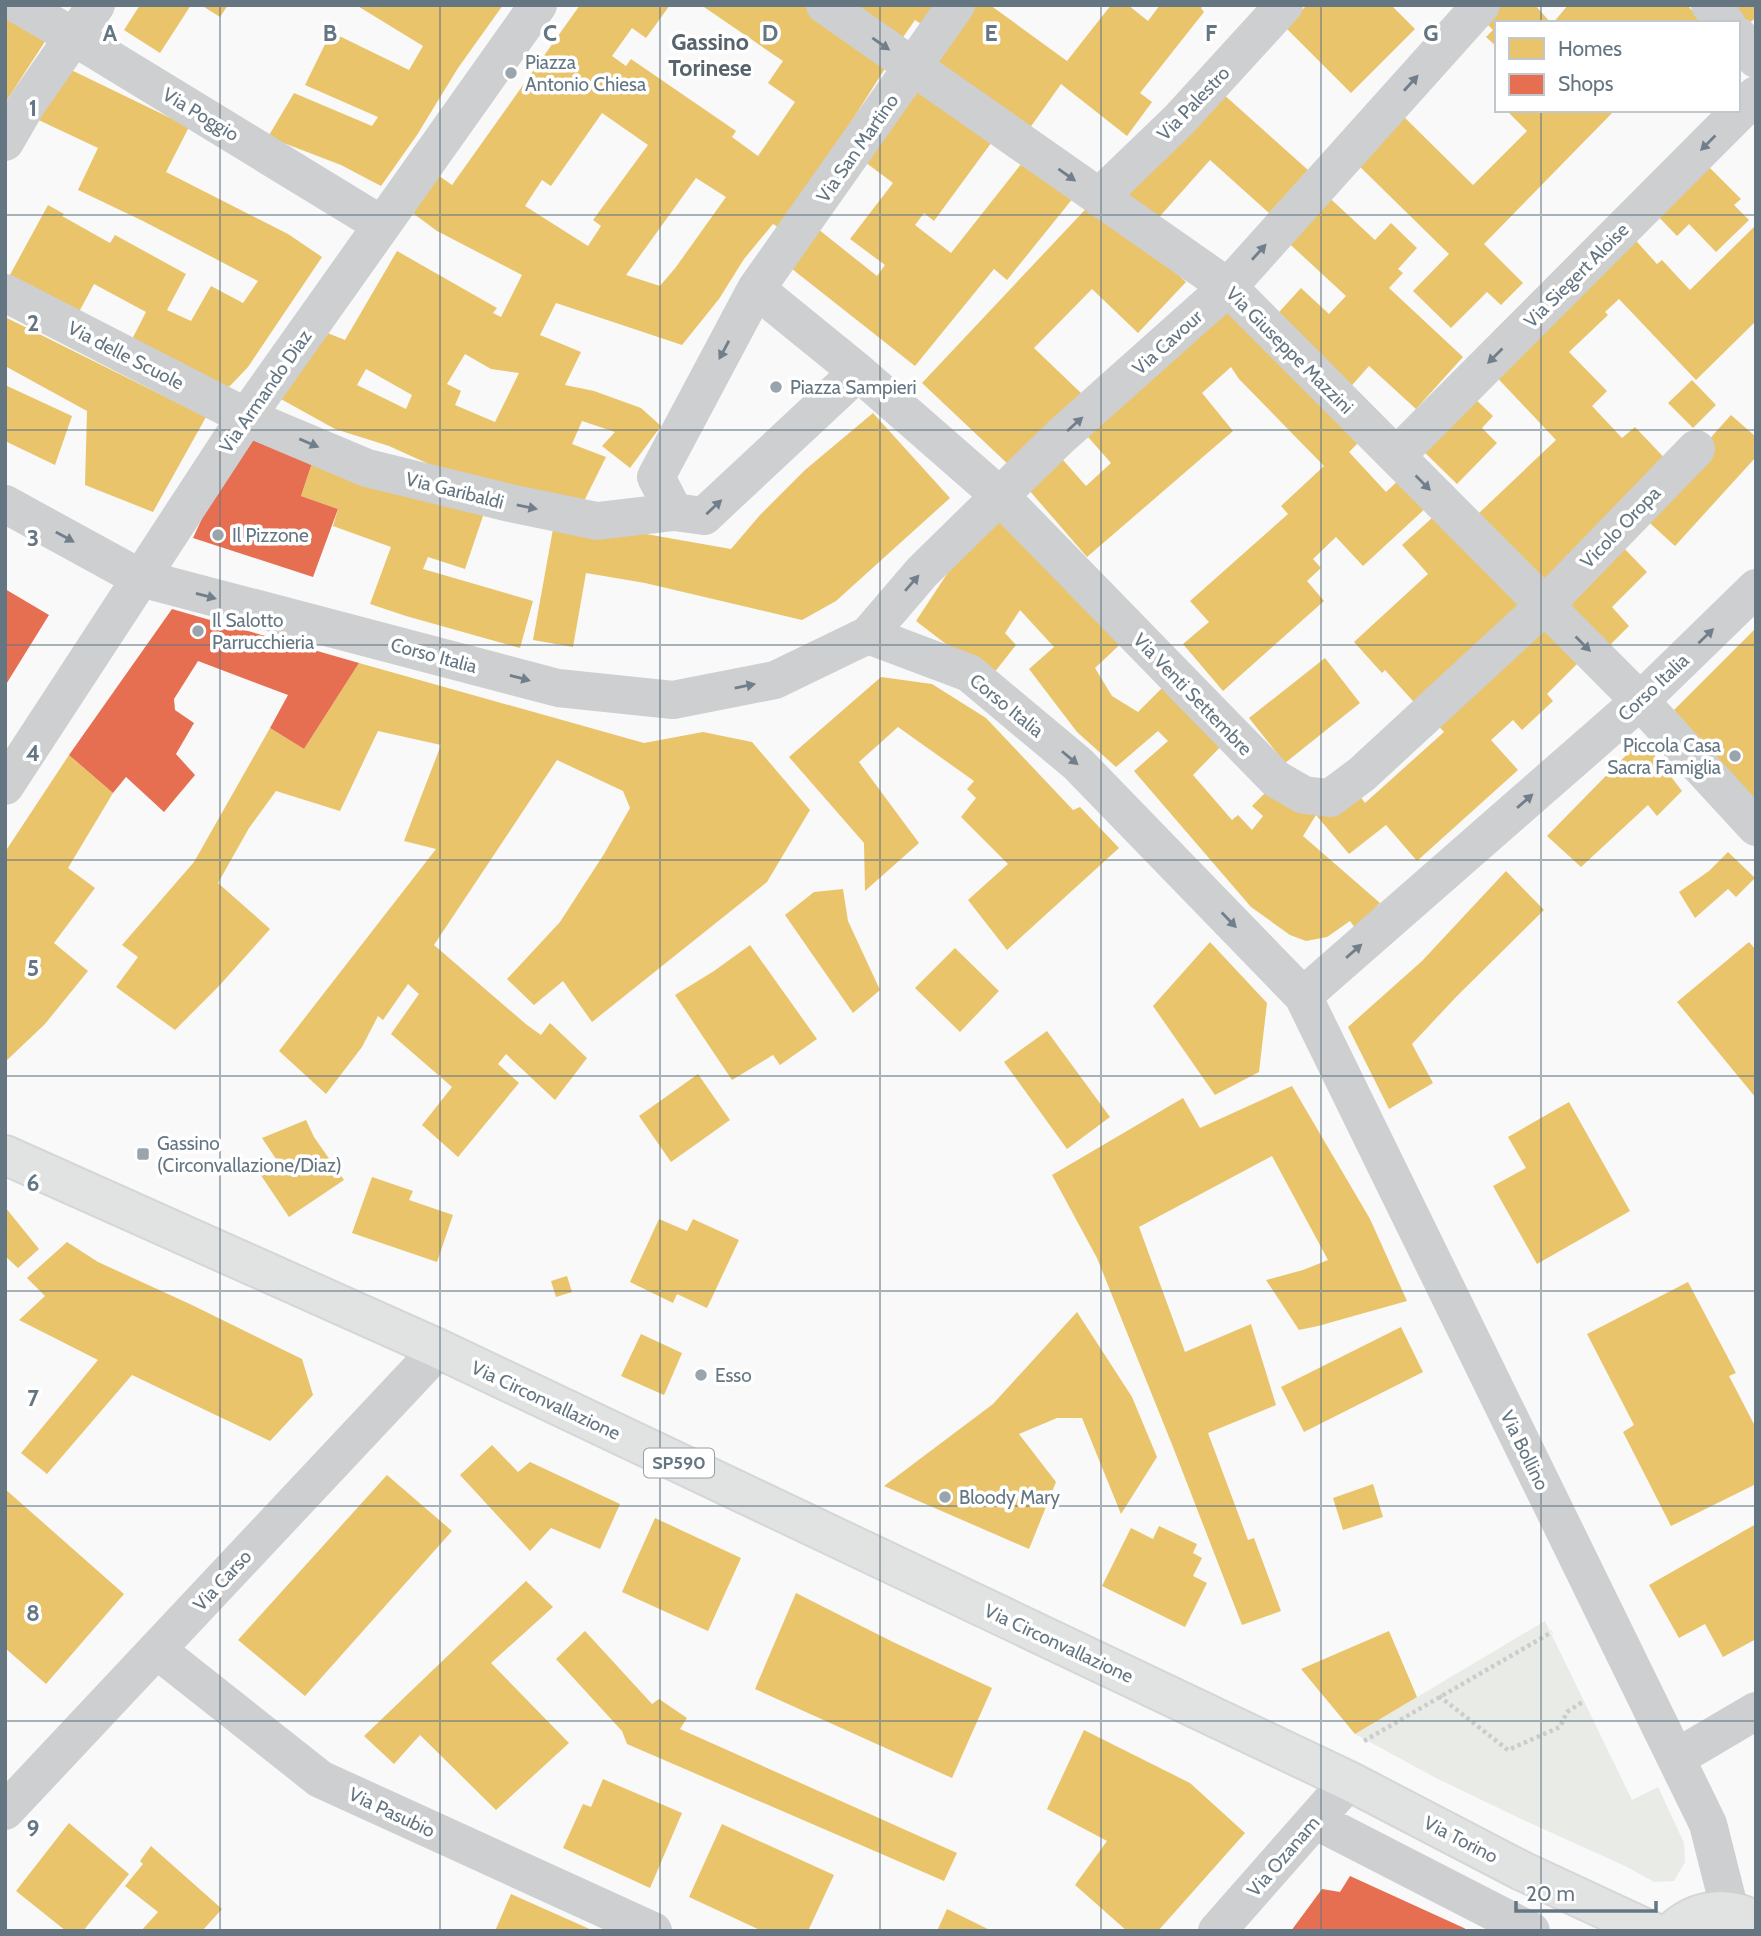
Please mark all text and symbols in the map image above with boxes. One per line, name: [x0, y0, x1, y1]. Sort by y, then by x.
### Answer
text: A: [103, 19, 118, 47]
text: B: [323, 19, 337, 47]
text: C: [543, 19, 557, 47]
text: D: [762, 19, 778, 47]
text: E: [984, 19, 998, 47]
text: F: [1205, 19, 1217, 47]
text: G: [1423, 19, 1439, 47]
legend: [1495, 21, 1740, 112]
district label: Gassino Torinese: [668, 28, 752, 82]
text: Homes: [1558, 36, 1622, 61]
one-way arrow: [872, 37, 890, 51]
place label: Piazza Antonio Chiesa: [525, 51, 646, 96]
street label: Via Palestro: [1152, 61, 1234, 145]
marker: Piazza Antonio Chiesa: [503, 65, 519, 81]
text: Shops: [1558, 71, 1614, 96]
one-way arrow: [1403, 74, 1419, 92]
street label: Via Poggio: [159, 83, 243, 146]
street label: Via San Martino: [812, 90, 903, 207]
text: 1: [29, 94, 37, 122]
one-way arrow: [1700, 134, 1716, 151]
one-way arrow: [1058, 168, 1076, 182]
street label: Via Siegert Aloise: [1519, 218, 1634, 332]
one-way arrow: [1251, 243, 1267, 261]
street label: Via Giuseppe Mazzini: [1221, 282, 1358, 419]
street label: Via Cavour: [1128, 305, 1207, 380]
text: 2: [27, 309, 39, 337]
street label: Via delle Scuole: [64, 316, 188, 395]
street label: Via Armando Diaz: [214, 325, 316, 457]
one-way arrow: [718, 340, 730, 359]
one-way arrow: [1487, 348, 1503, 364]
place label: Piazza Sampieri: [790, 376, 916, 399]
marker: Piazza Sampieri: [768, 379, 784, 395]
one-way arrow: [1066, 416, 1084, 432]
one-way arrow: [298, 438, 319, 449]
street label: Via Garibaldi: [403, 467, 506, 514]
one-way arrow: [1414, 474, 1431, 491]
street label: Vicolo Oropa: [1576, 482, 1665, 573]
one-way arrow: [705, 500, 722, 516]
one-way arrow: [516, 501, 538, 512]
text: 3: [27, 524, 39, 552]
place label: Il Pizzone: [232, 524, 309, 547]
marker: Il Pizzone: [210, 527, 226, 543]
one-way arrow: [55, 531, 75, 543]
one-way arrow: [904, 575, 919, 592]
one-way arrow: [195, 591, 217, 602]
place label: Il Salotto Parrucchieria: [212, 609, 314, 654]
marker: Il Salotto Parrucchieria: [190, 623, 206, 639]
street label: Via Venti Settembre: [1128, 628, 1257, 760]
one-way arrow: [1698, 628, 1715, 645]
street label: Corso Italia: [388, 633, 479, 678]
one-way arrow: [1575, 635, 1591, 652]
street label: Corso Italia: [1613, 649, 1693, 726]
street label: Corso Italia: [965, 669, 1048, 742]
one-way arrow: [510, 673, 532, 684]
one-way arrow: [734, 680, 756, 691]
place label: Piccola Casa Sacra Famiglia: [1607, 734, 1721, 779]
text: 4: [26, 739, 40, 767]
marker: Piccola Casa Sacra Famiglia: [1727, 748, 1743, 764]
one-way arrow: [1061, 750, 1079, 766]
one-way arrow: [1517, 794, 1534, 809]
one-way arrow: [1221, 911, 1237, 928]
one-way arrow: [1345, 943, 1363, 959]
text: 5: [27, 954, 39, 982]
place label: Gassino (Circonvallazione/Diaz): [157, 1132, 342, 1177]
marker: Gassino (Circonvallazione/Diaz): [135, 1146, 151, 1162]
text: 6: [27, 1169, 39, 1197]
street label: Via Circonvallazione: [468, 1356, 624, 1445]
place label: Esso: [715, 1364, 752, 1387]
marker: Esso: [693, 1367, 709, 1383]
text: 7: [27, 1384, 39, 1412]
street label: Via Bollino: [1495, 1407, 1554, 1494]
road number: SP590: [644, 1448, 714, 1478]
place label: Bloody Mary: [959, 1486, 1060, 1509]
marker: Bloody Mary: [937, 1489, 953, 1505]
street label: Via Carso: [188, 1545, 256, 1616]
text: 8: [26, 1599, 40, 1627]
street label: Via Circonvallazione: [981, 1599, 1137, 1688]
street label: Via Pasubio: [345, 1783, 439, 1842]
street label: Via Ozanam: [1242, 1811, 1324, 1901]
street label: Via Torino: [1420, 1811, 1502, 1868]
text: 9: [27, 1814, 39, 1842]
scale bar: [1516, 1870, 1656, 1914]
text: 20 m: [1526, 1881, 1575, 1906]

